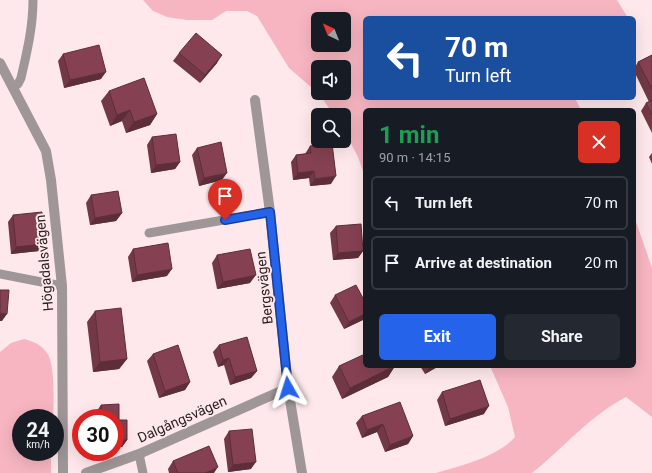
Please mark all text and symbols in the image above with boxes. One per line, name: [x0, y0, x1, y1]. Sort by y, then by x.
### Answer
north arrow: [311, 12, 351, 52]
map controls: [311, 12, 351, 148]
text: 70 m: [445, 31, 508, 64]
icon: left: [379, 32, 431, 84]
button: sound: [311, 60, 351, 100]
text: Turn left: [445, 65, 511, 86]
button: search: [311, 108, 351, 148]
text: 1 min: [379, 121, 439, 149]
button: close: [578, 121, 620, 163]
text: 90 m · 14:15: [379, 150, 450, 165]
pin: [208, 179, 242, 220]
icon: arrive: [214, 185, 236, 207]
icon: left: [381, 192, 403, 214]
text: Turn left: [415, 194, 472, 212]
text: 70 m: [584, 194, 618, 212]
street label: Högadalsvägen: [32, 214, 56, 312]
street label: Bergsvägen: [252, 251, 276, 325]
icon: arrive: [381, 252, 403, 274]
text: Arrive at destination: [415, 254, 552, 272]
text: 20 m: [584, 254, 618, 272]
button: Exit: [379, 314, 496, 360]
button: Share: [504, 314, 620, 360]
position arrow: [267, 367, 309, 409]
street label: Dalgångsvägen: [135, 392, 229, 446]
speed limit sign: 30: [72, 409, 124, 461]
text: 24: [27, 418, 49, 442]
text: km/h: [26, 439, 50, 450]

